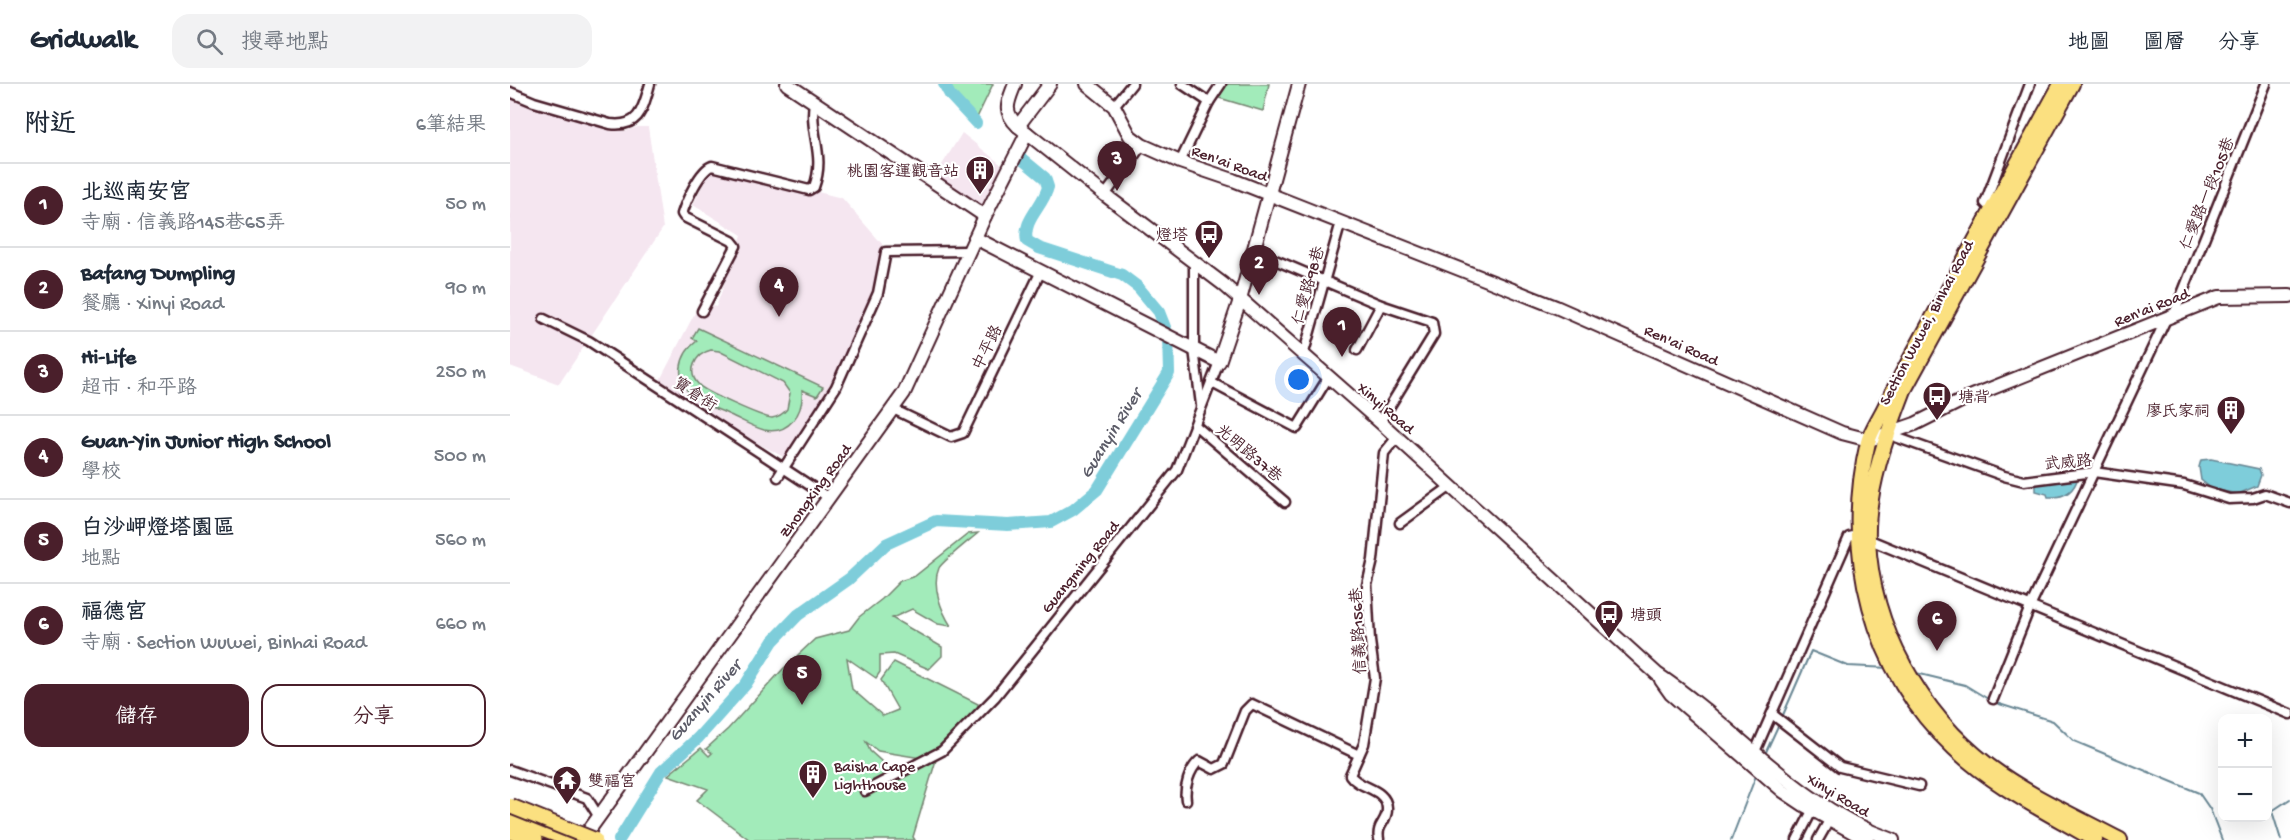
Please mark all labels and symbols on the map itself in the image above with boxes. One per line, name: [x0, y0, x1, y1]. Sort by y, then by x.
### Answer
street label: 仁愛路一段105巷: [2176, 134, 2241, 253]
pin: 3: [1098, 141, 1136, 191]
street label: Ren'ai Road: [1188, 143, 1271, 188]
building icon: 桃園客運觀音站: [964, 154, 996, 196]
place label: 桃園客運觀音站: [847, 162, 959, 183]
bus stop icon: 燈塔: [1193, 218, 1225, 260]
place label: 燈塔: [1156, 226, 1188, 247]
street label: Section Wuwei, Binhai Road: [1877, 237, 1980, 409]
street label: 仁愛路98巷: [1288, 244, 1331, 327]
pin: 2: [1240, 246, 1278, 295]
pin: 4: [760, 268, 798, 317]
street label: Ren'ai Road: [2112, 285, 2194, 333]
pin: 1: [1322, 308, 1362, 357]
street label: 中平路: [968, 322, 1008, 374]
street label: Ren'ai Road: [1640, 322, 1722, 373]
your location: [1284, 365, 1313, 394]
street label: 寶倉街: [669, 373, 720, 417]
street label: Xinyi Road: [1351, 379, 1418, 441]
bus stop icon: 塘背: [1921, 380, 1953, 422]
water label: Guanyin River: [1076, 383, 1150, 483]
place label: 塘背: [1958, 389, 1990, 409]
building icon: 廖氏家祠: [2215, 394, 2247, 436]
place label: 廖氏家祠: [2146, 402, 2210, 423]
street label: 光明路37巷: [1211, 420, 1286, 488]
street label: Zhongxing Road: [776, 440, 858, 543]
street label: 武威路: [2043, 451, 2093, 476]
street label: Guangming Road: [1039, 517, 1126, 618]
street label: 信義路156巷: [1347, 587, 1372, 675]
bus stop icon: 塘頭: [1593, 598, 1625, 640]
pin: 6: [1918, 602, 1956, 651]
place label: 塘頭: [1630, 607, 1662, 627]
water label: Guanyin River: [665, 654, 749, 747]
pin: 5: [782, 656, 822, 705]
building icon: Baisha Cape Lighthouse: [797, 758, 829, 800]
place label: Baisha Cape Lighthouse: [833, 759, 916, 796]
temple icon: 雙福宮: [551, 764, 583, 806]
street label: Xinyi Road: [1802, 770, 1873, 824]
place label: 雙福宮: [588, 772, 636, 793]

